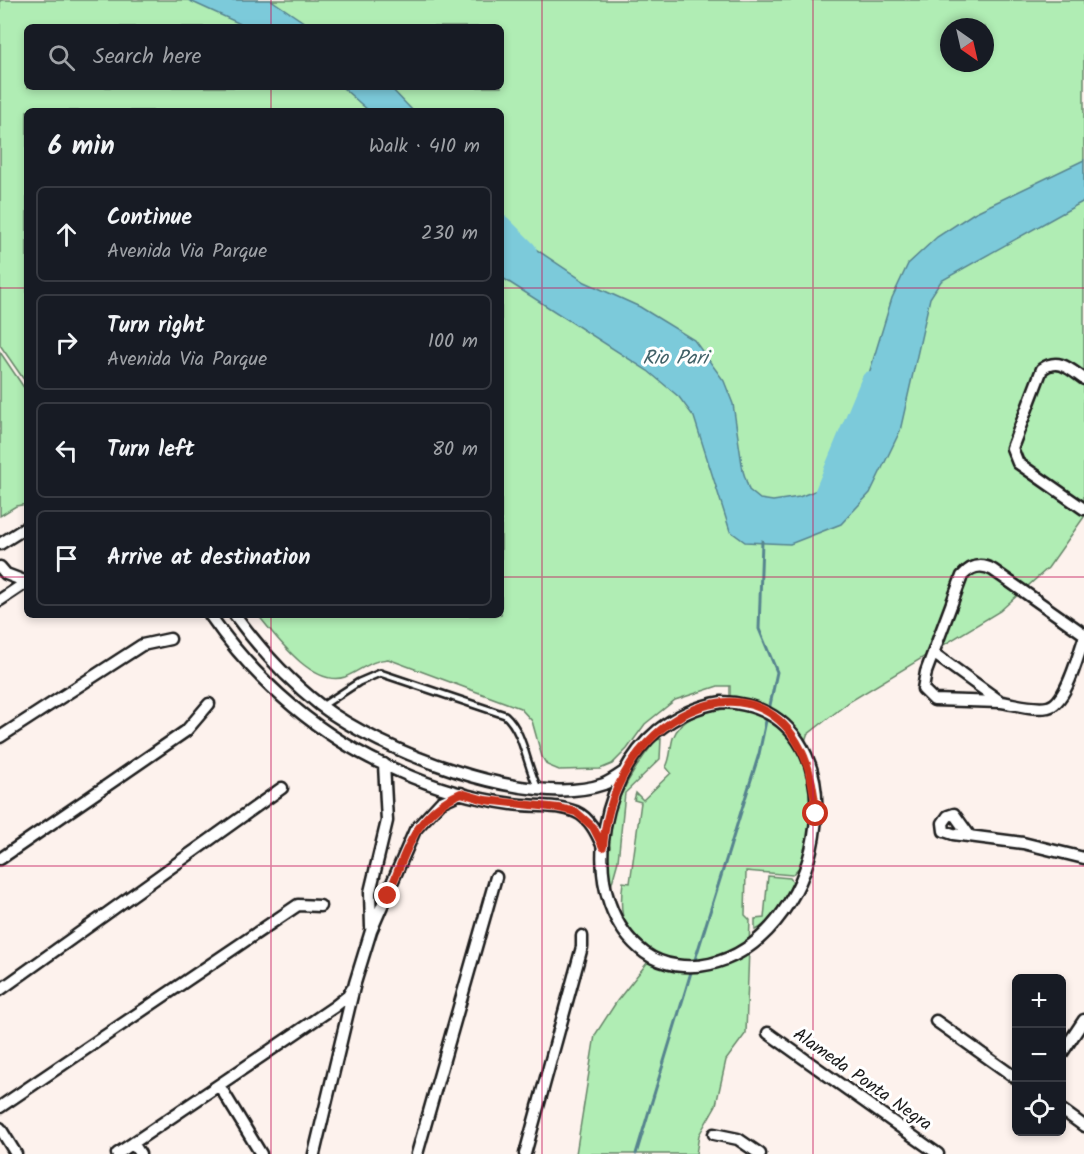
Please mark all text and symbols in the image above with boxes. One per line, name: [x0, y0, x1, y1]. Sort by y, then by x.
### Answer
north arrow: [940, 18, 994, 72]
search box: [24, 24, 504, 90]
text: Search here: [93, 40, 201, 75]
icon: search: [45, 41, 78, 74]
text: 6 min: [48, 126, 115, 168]
text: Walk · 410 m: [369, 131, 480, 163]
text: Continue: [107, 201, 192, 236]
icon: ahead: [50, 218, 83, 251]
text: 230 m: [421, 218, 478, 250]
text: Avenida Via Parque: [107, 236, 267, 268]
text: Turn right: [107, 309, 205, 344]
icon: right: [50, 326, 83, 359]
text: 100 m: [428, 326, 478, 358]
water label: Rio Pari: [642, 343, 712, 375]
text: Avenida Via Parque: [107, 344, 267, 376]
text: Turn left: [107, 433, 194, 468]
icon: left: [50, 434, 83, 467]
text: 80 m: [432, 434, 478, 466]
text: Arrive at destination: [107, 541, 310, 576]
icon: arrive: [50, 542, 83, 575]
route start: [802, 800, 828, 826]
route end: [374, 882, 400, 908]
map controls: [1012, 974, 1066, 1136]
button: +: [1012, 974, 1066, 1028]
street label: Alameda Ponta Negra: [786, 1021, 938, 1139]
button: −: [1012, 1028, 1066, 1082]
button: locate: [1012, 1082, 1066, 1136]

